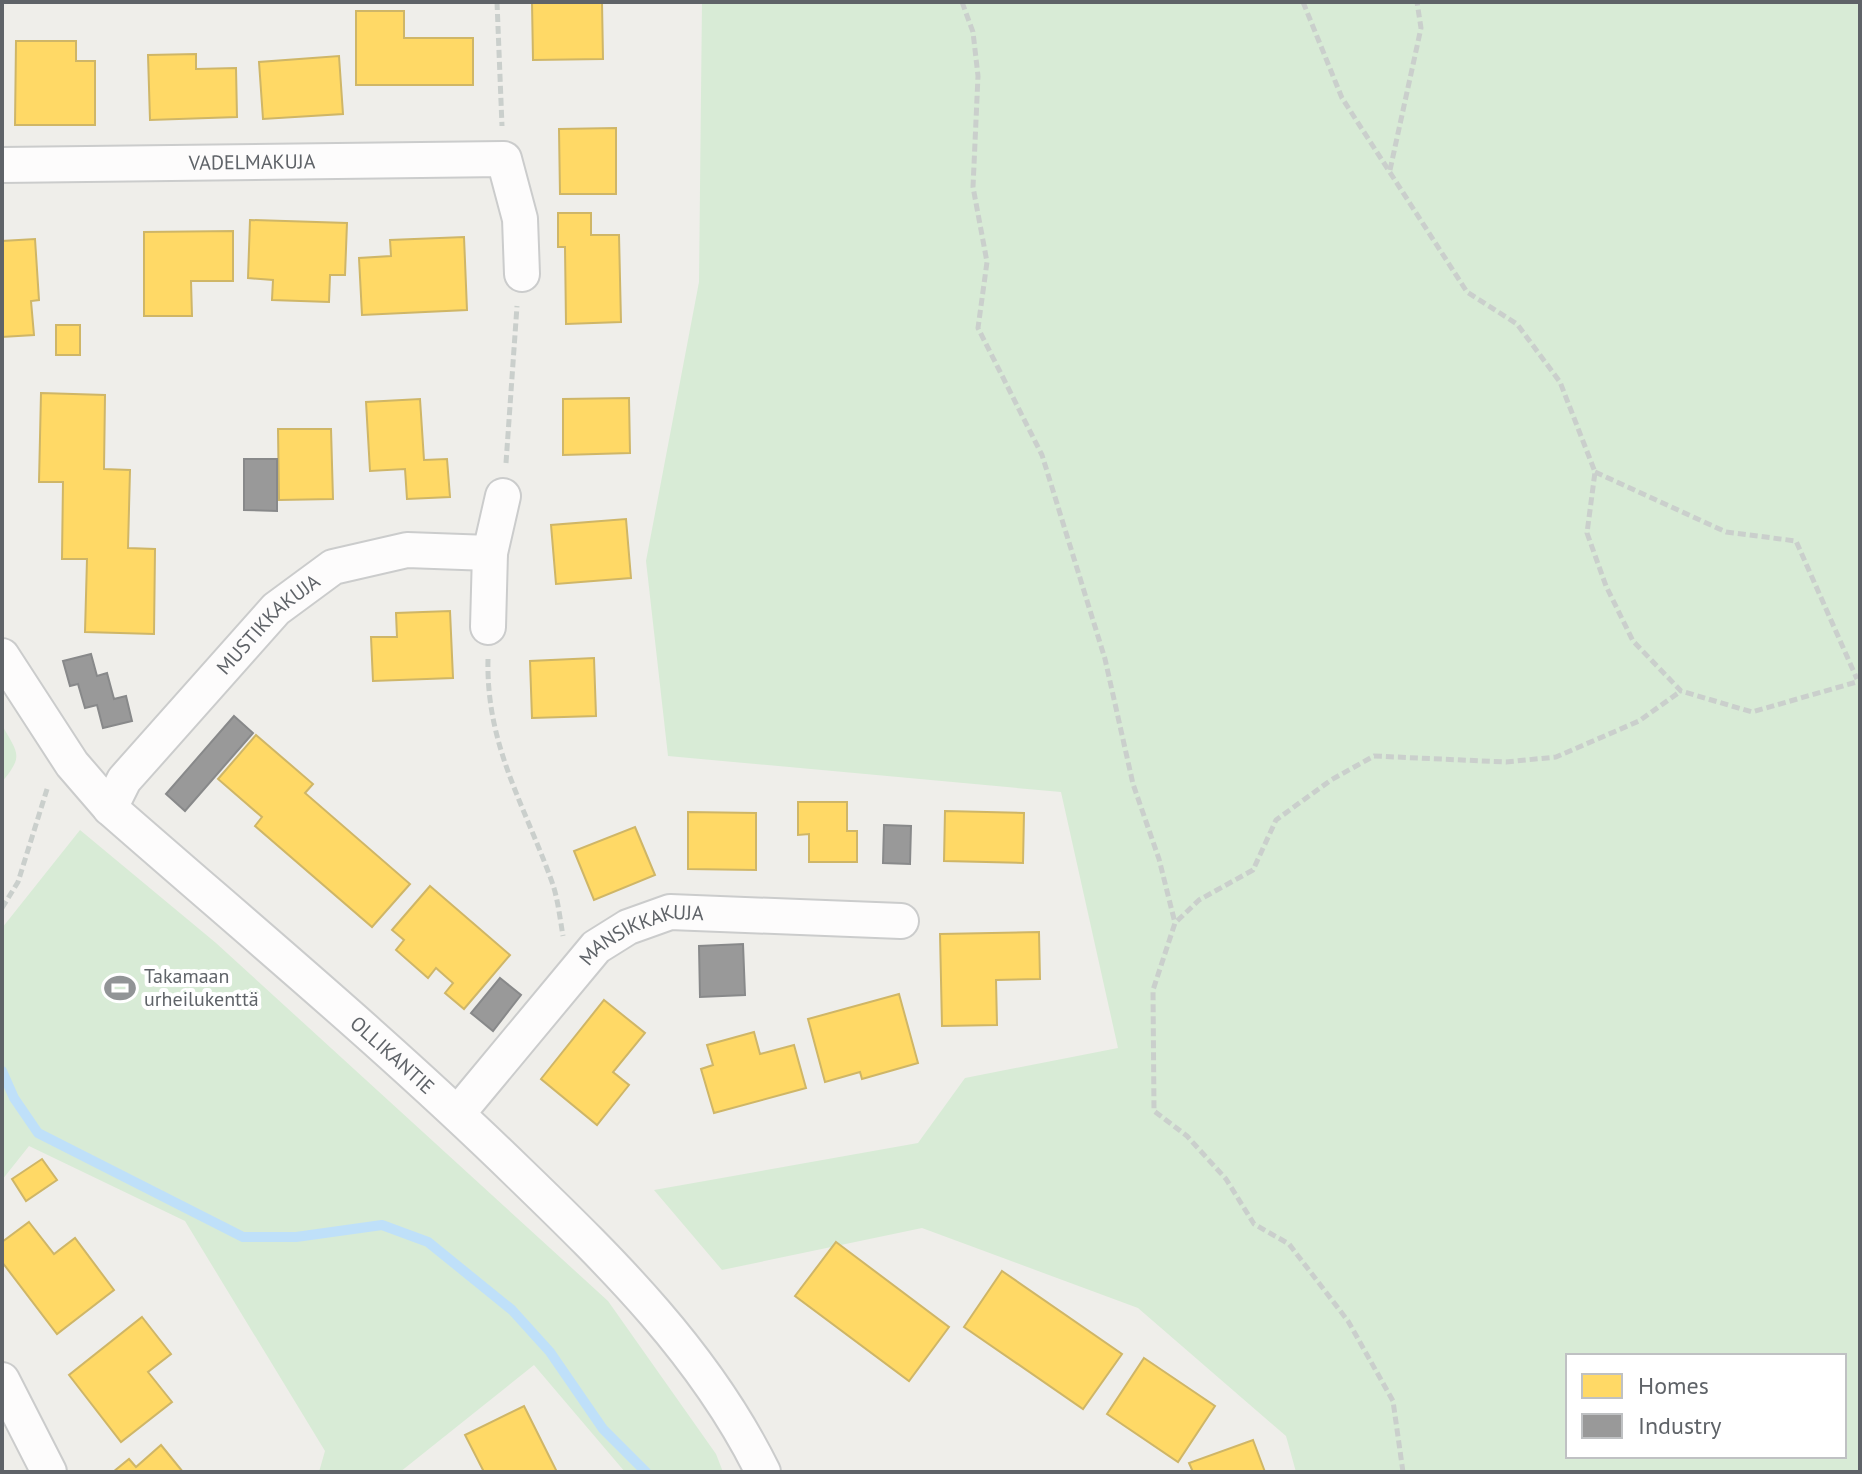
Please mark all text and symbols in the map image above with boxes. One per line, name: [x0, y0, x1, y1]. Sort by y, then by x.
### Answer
street label: VADELMAKUJA: [188, 148, 316, 176]
street label: MUSTIKKAKUJA: [211, 568, 325, 680]
street label: MANSIKKAKUJA: [573, 899, 704, 970]
place label: Takamaan urheilukenttä: [144, 963, 259, 1012]
sports icon: Takamaan urheilukenttä: [103, 971, 137, 1005]
street label: OLLIKANTIE: [345, 1010, 440, 1100]
legend: [1566, 1354, 1846, 1458]
text: Homes: [1638, 1370, 1709, 1401]
text: Industry: [1638, 1410, 1722, 1441]

